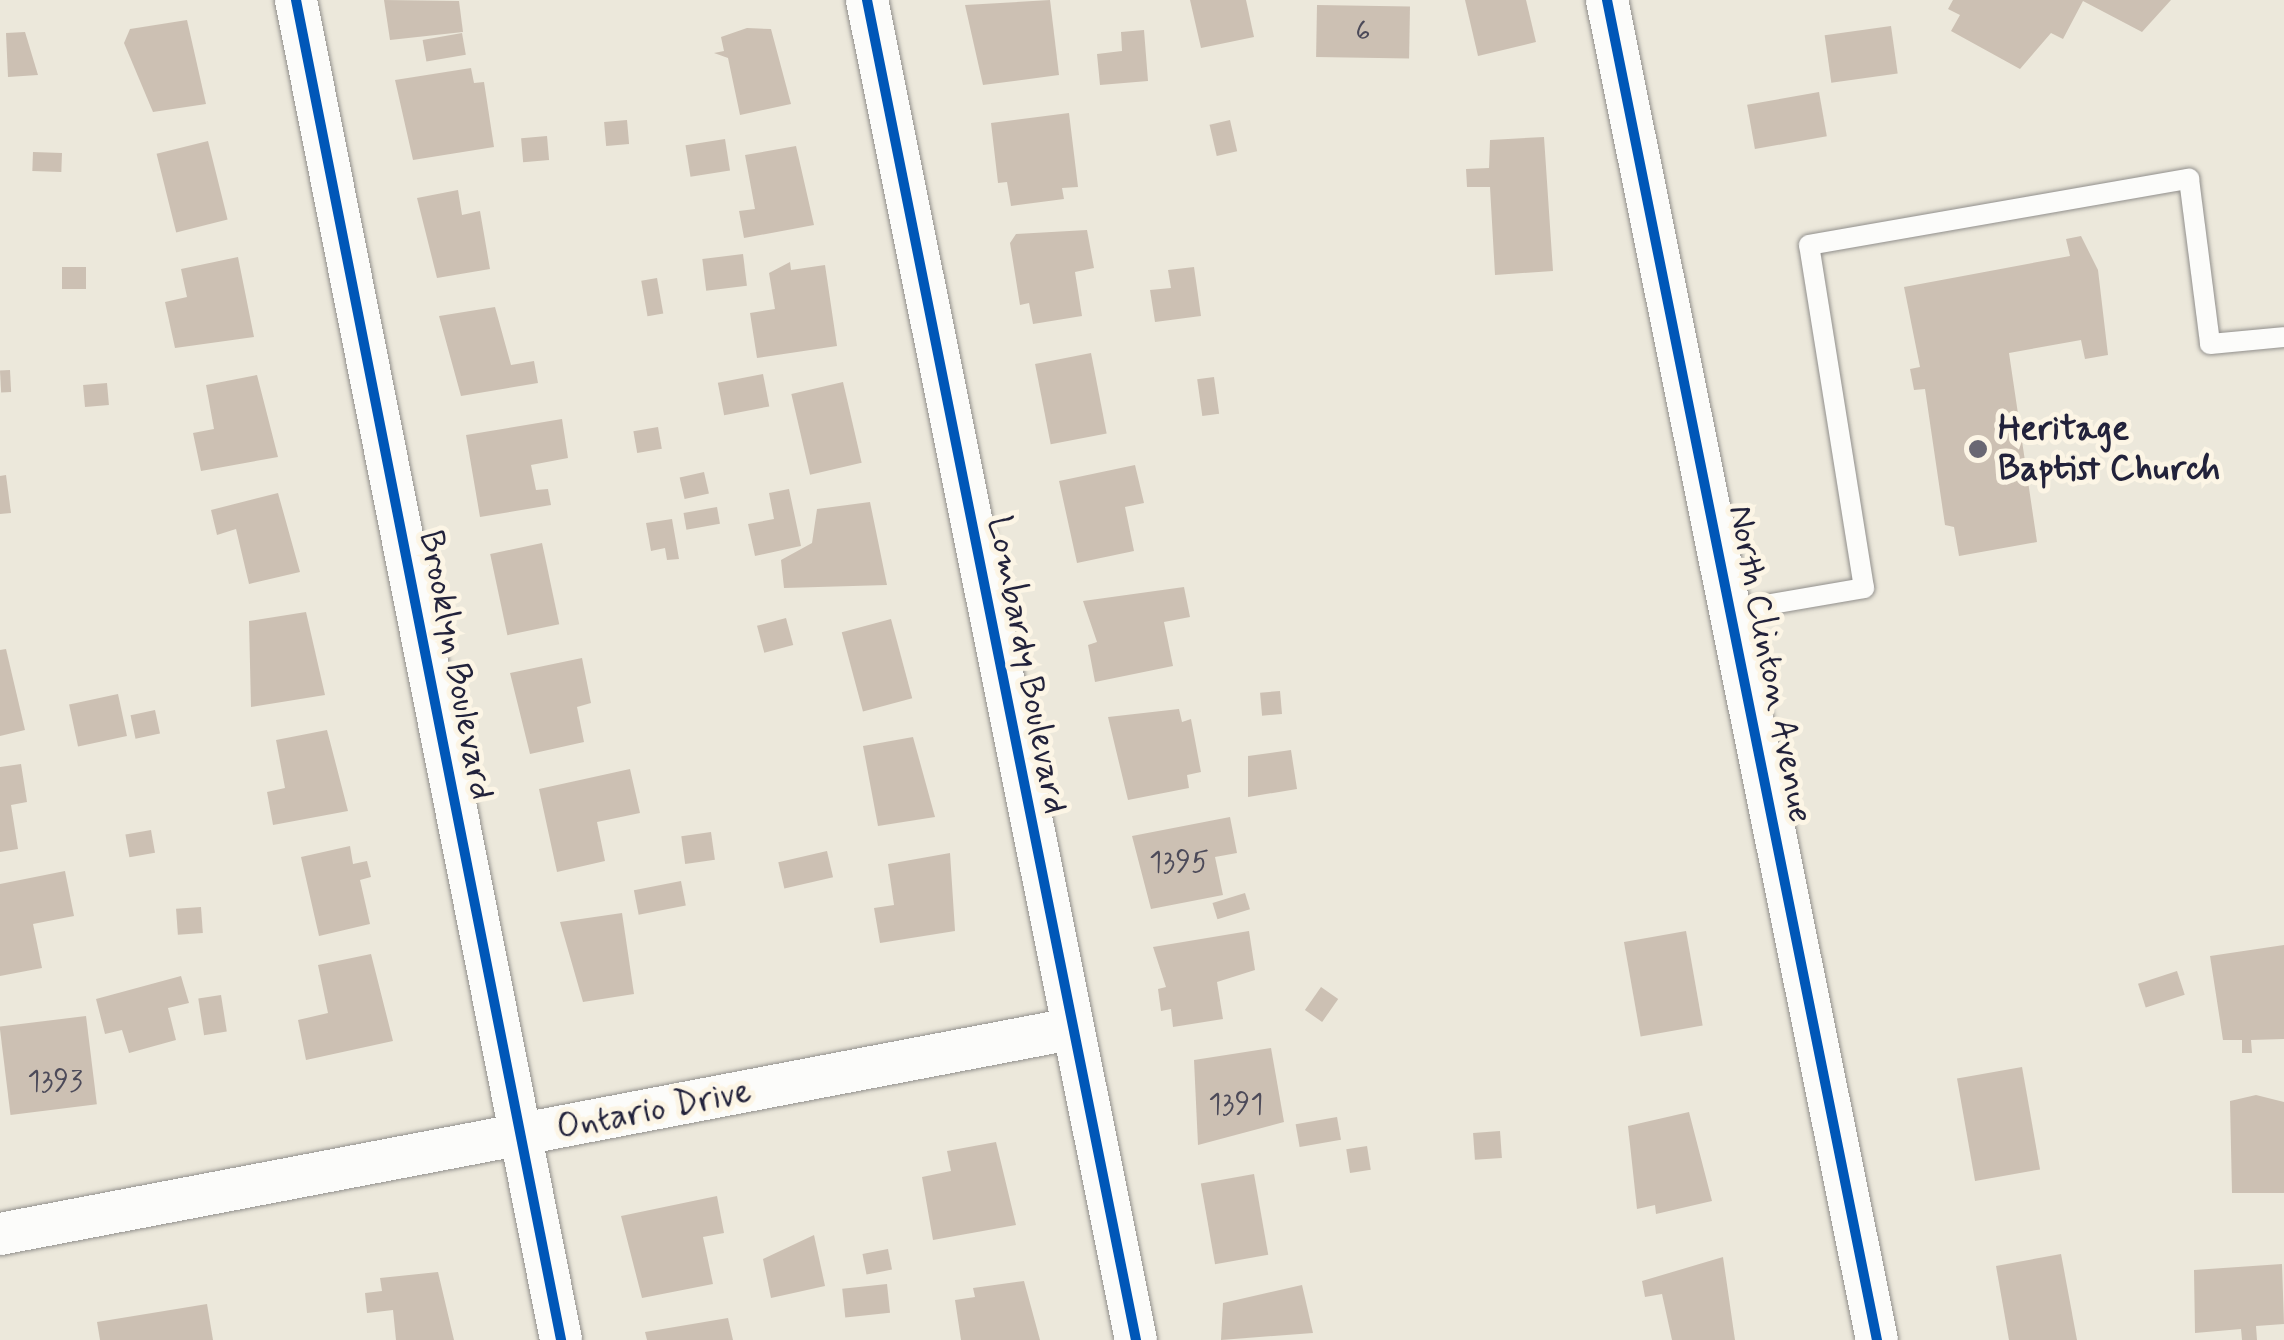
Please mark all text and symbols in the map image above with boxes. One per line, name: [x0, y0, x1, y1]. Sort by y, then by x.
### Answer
house number: 6: [1355, 14, 1371, 50]
place label: Heritage Baptist Church: [1998, 408, 2220, 490]
marker: Heritage Baptist Church: [1967, 438, 1989, 460]
street label: North Clinton Avenue: [1718, 499, 1822, 829]
street label: Lombardy Boulevard: [978, 513, 1076, 817]
street label: Brooklyn Boulevard: [409, 527, 503, 803]
house number: 1395: [1149, 845, 1209, 881]
house number: 1393: [27, 1064, 83, 1100]
street label: Ontario Drive: [554, 1071, 754, 1149]
house number: 1391: [1208, 1087, 1264, 1123]

